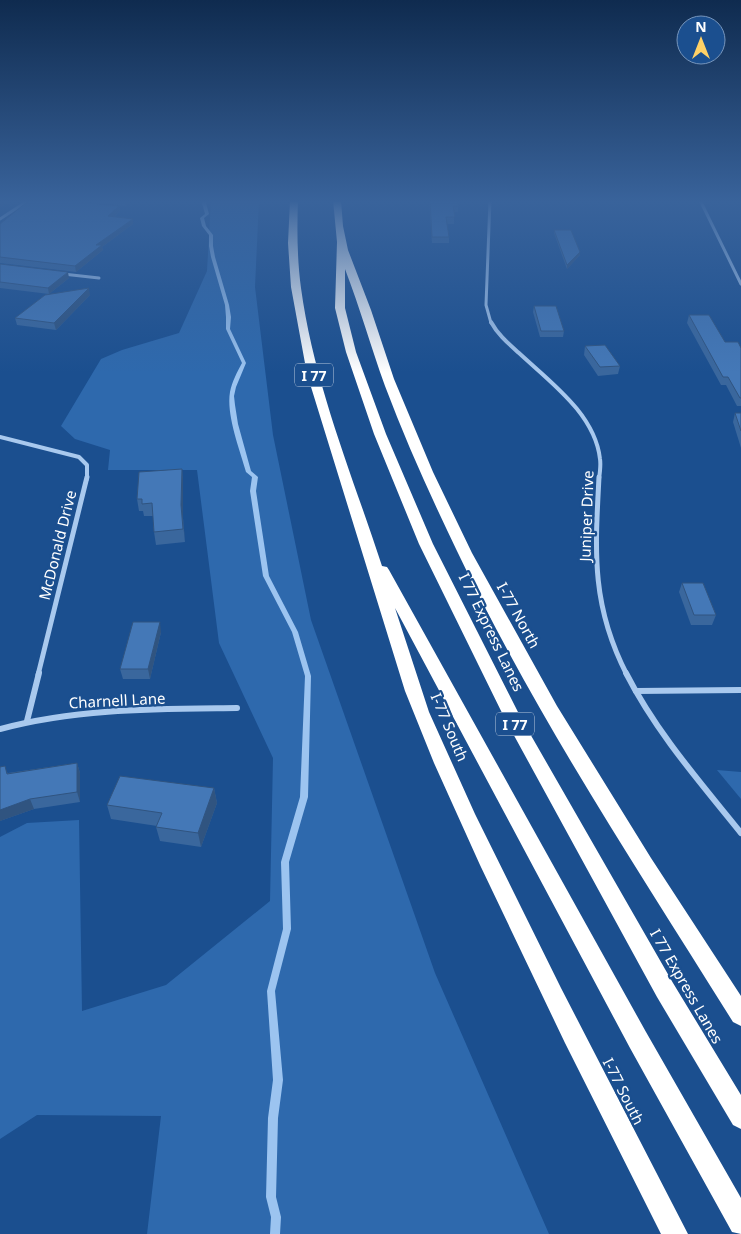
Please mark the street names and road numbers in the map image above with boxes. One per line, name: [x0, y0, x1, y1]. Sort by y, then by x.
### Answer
road number: I 77: [295, 364, 333, 386]
street label: Juniper Drive: [574, 470, 598, 564]
street label: McDonald Drive: [34, 488, 80, 602]
street label: I 77 Express Lanes: [455, 569, 529, 695]
street label: I-77 North: [493, 579, 545, 651]
street label: Charnell Lane: [68, 687, 166, 713]
street label: I-77 South: [427, 690, 473, 764]
road number: I 77: [496, 712, 534, 736]
street label: I 77 Express Lanes: [646, 925, 728, 1047]
street label: I-77 South: [599, 1054, 649, 1128]

